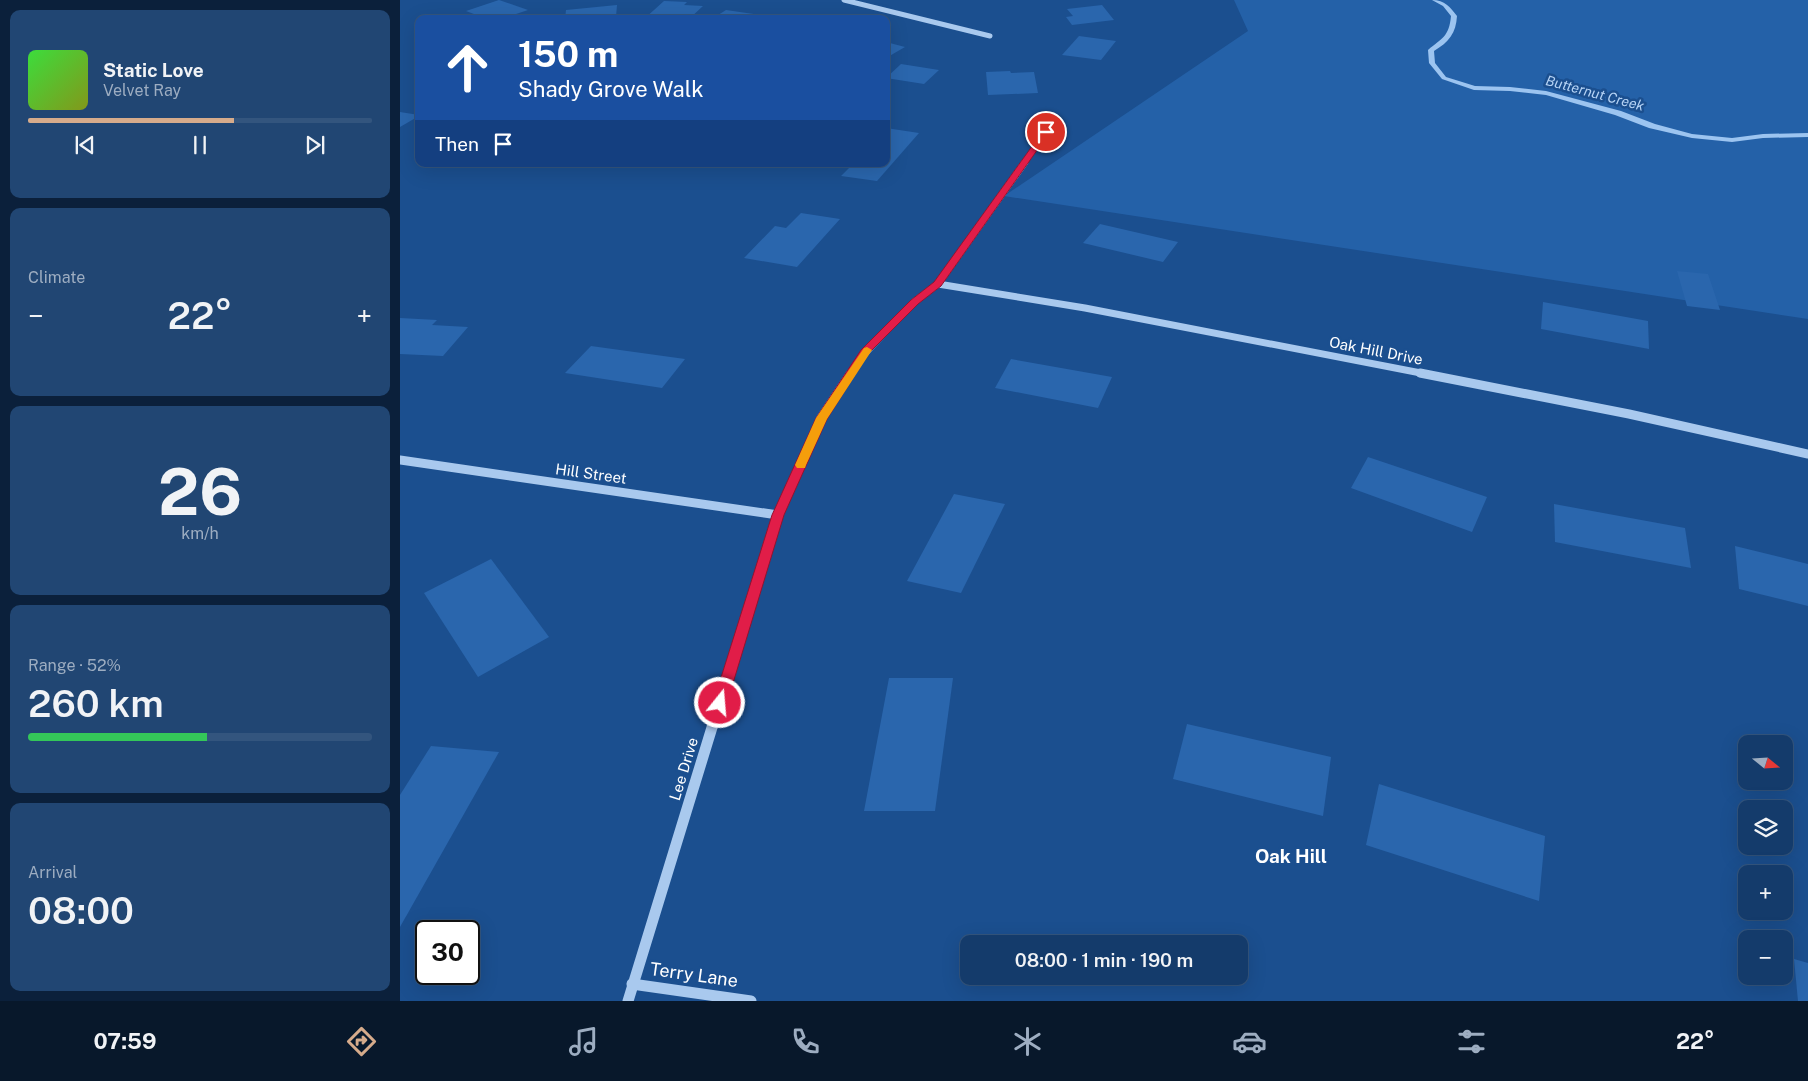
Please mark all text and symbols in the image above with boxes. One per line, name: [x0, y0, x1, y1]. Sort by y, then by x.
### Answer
text: 150 m: [518, 34, 618, 75]
icon: ahead: [435, 35, 500, 100]
text: Static Love: [103, 59, 204, 81]
water label: Butternut Creek: [1544, 72, 1646, 114]
text: Shady Grove Walk: [518, 76, 704, 102]
text: Velvet Ray: [103, 81, 181, 100]
pin: [1025, 111, 1067, 153]
icon: arrive: [1032, 118, 1060, 146]
icon: arrive: [489, 130, 517, 158]
icon: previous: [71, 131, 99, 159]
icon: pause: [186, 131, 214, 159]
icon: next: [301, 131, 329, 159]
text: Then: [435, 133, 479, 155]
text: Climate: [28, 268, 85, 287]
text: 22°: [168, 293, 232, 338]
text: −: [28, 299, 44, 332]
text: +: [356, 299, 372, 332]
street label: Oak Hill Drive: [1328, 333, 1424, 368]
text: 26: [158, 453, 242, 530]
street label: Hill Street: [554, 460, 628, 487]
text: km/h: [181, 524, 219, 543]
text: Range · 52%: [28, 656, 121, 675]
position arrow: [693, 676, 745, 728]
text: 260 km: [28, 681, 164, 726]
street label: Lee Drive: [666, 735, 701, 802]
north arrow: [1738, 735, 1792, 790]
map controls: [1738, 735, 1793, 985]
button: layers: [1738, 800, 1793, 855]
district label: Oak Hill: [1255, 845, 1327, 867]
text: Arrival: [28, 863, 77, 882]
button: +: [1738, 865, 1793, 920]
text: 08:00: [28, 888, 134, 933]
speed limit sign: 30: [415, 920, 480, 985]
button: −: [1738, 930, 1793, 985]
text: 08:00 · 1 min · 190 m: [1015, 949, 1193, 971]
street label: Terry Lane: [649, 958, 739, 991]
icon: directions: [344, 1024, 379, 1059]
icon: music: [566, 1024, 601, 1059]
icon: phone: [788, 1024, 823, 1059]
icon: climate: [1010, 1024, 1045, 1059]
icon: car: [1232, 1024, 1267, 1059]
icon: filters: [1454, 1024, 1489, 1059]
text: 07:59: [94, 1028, 156, 1054]
text: 22°: [1676, 1028, 1714, 1054]

